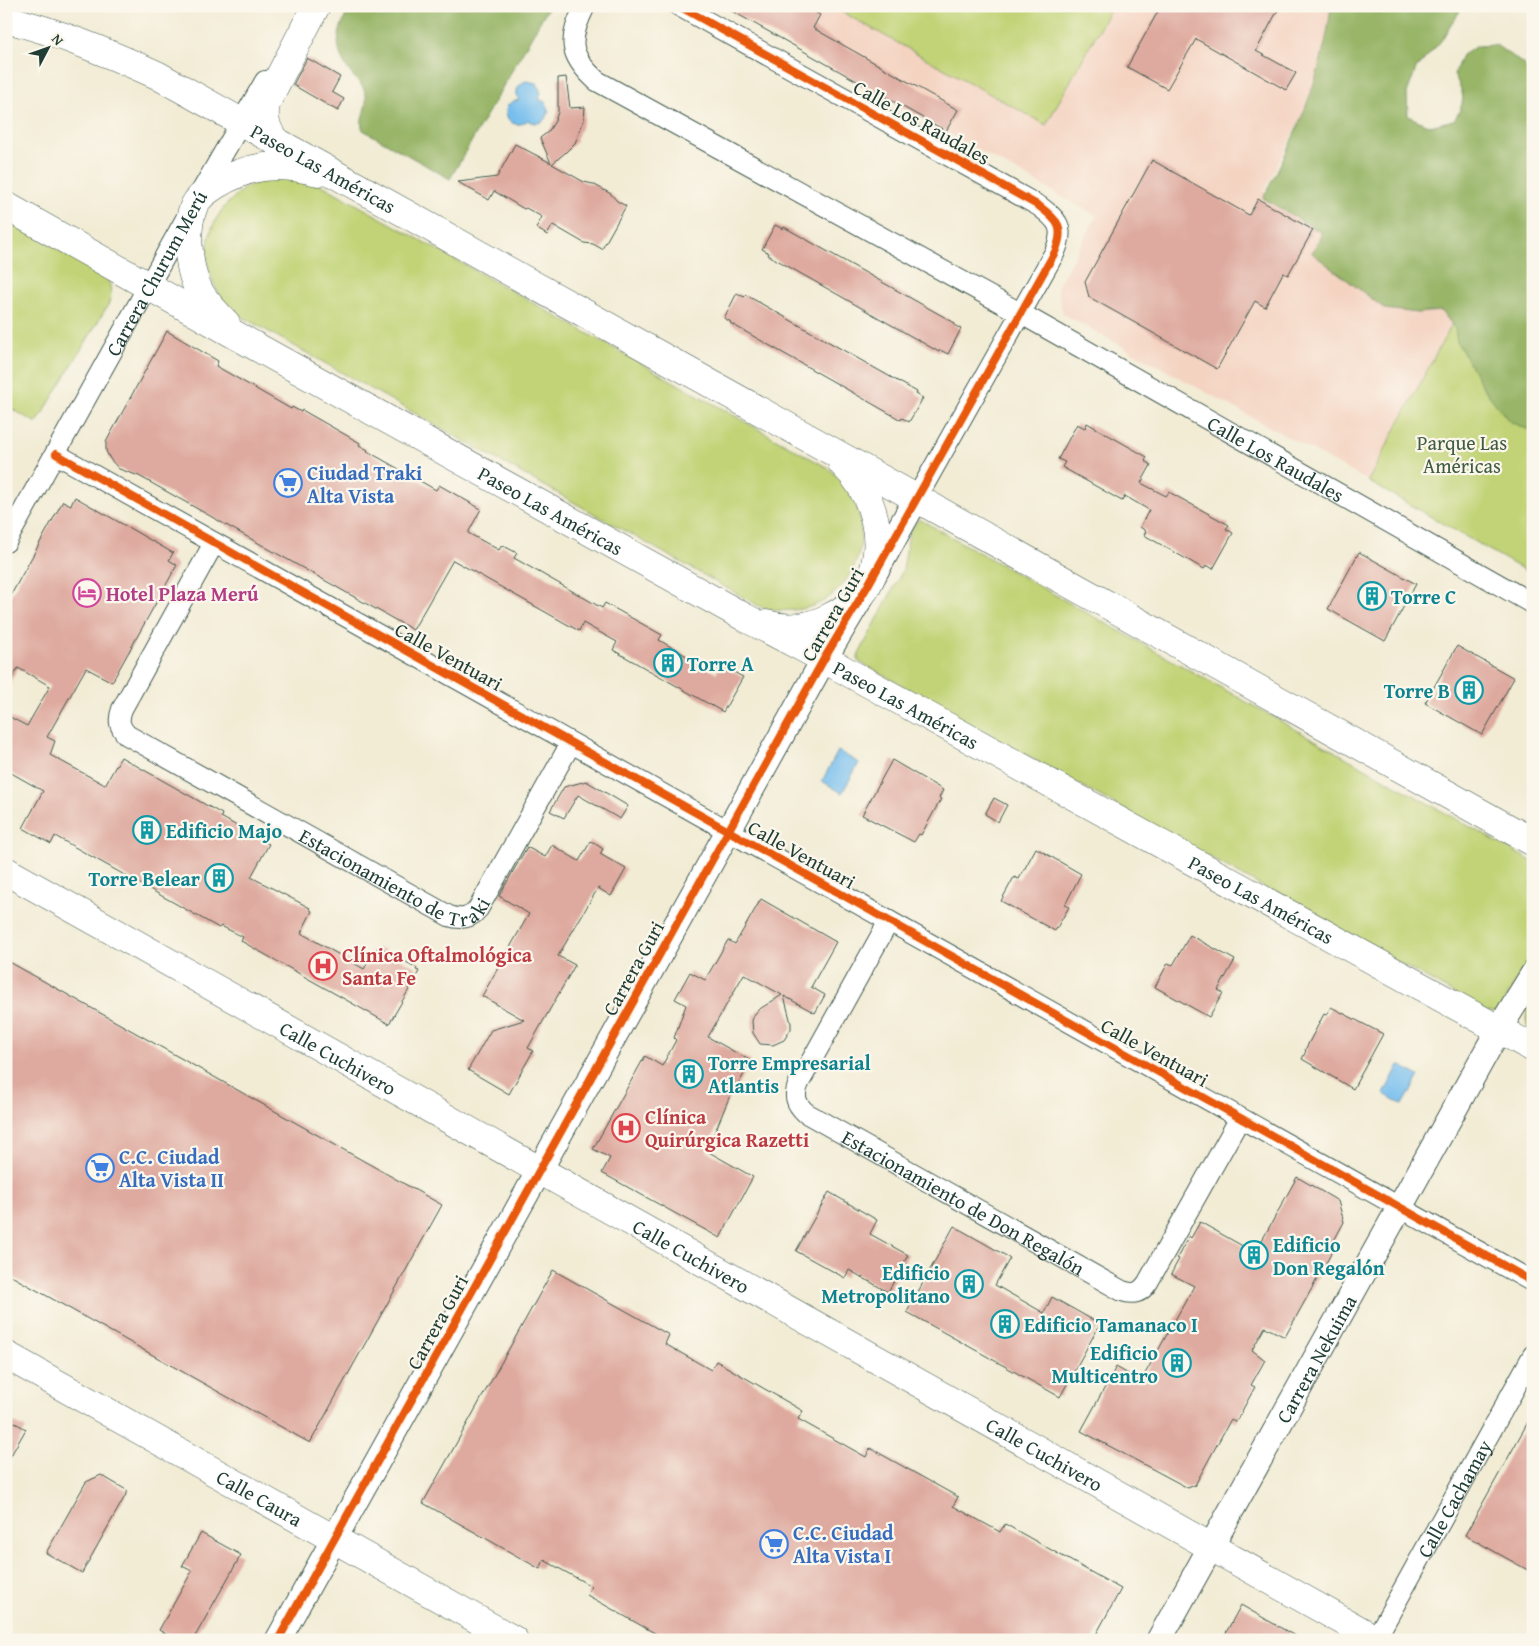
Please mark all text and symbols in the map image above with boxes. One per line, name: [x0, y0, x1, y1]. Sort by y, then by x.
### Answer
north arrow: [22, 22, 72, 72]
text: N: [47, 29, 69, 50]
street label: Calle Los Raudales: [848, 72, 996, 172]
street label: Paseo Las Américas: [246, 116, 401, 220]
street label: Carrera Churum Merú: [98, 185, 214, 361]
street label: Calle Los Raudales: [1203, 408, 1350, 509]
park label: Parque Las Américas: [1417, 428, 1507, 480]
place label: Ciudad Traki Alta Vista: [307, 458, 422, 510]
street label: Paseo Las Américas: [473, 458, 629, 562]
supermarket icon: Ciudad Traki Alta Vista: [273, 468, 303, 498]
street label: Carrera Guri: [793, 561, 871, 666]
hotel icon: Hotel Plaza Merú: [72, 578, 102, 608]
place label: Hotel Plaza Merú: [106, 579, 259, 608]
building icon: Torre C: [1357, 581, 1387, 611]
place label: Torre C: [1391, 582, 1456, 611]
street label: Calle Ventuari: [390, 614, 508, 698]
building icon: Torre A: [653, 648, 683, 678]
place label: Torre A: [687, 649, 754, 678]
street label: Paseo Las Américas: [828, 653, 984, 756]
building icon: Torre B: [1454, 675, 1484, 705]
place label: Torre B: [1384, 676, 1450, 705]
street label: Calle Ventuari: [743, 812, 861, 896]
building icon: Edificio Majo: [132, 815, 162, 845]
place label: Edificio Majo: [166, 816, 282, 845]
street label: Estacionamiento de Traki: [294, 820, 497, 933]
street label: Paseo Las Américas: [1184, 847, 1339, 951]
building icon: Torre Belear: [204, 863, 234, 893]
place label: Torre Belear: [88, 864, 200, 893]
street label: Carrera Guri: [595, 915, 671, 1021]
place label: Clínica Oftalmológica Santa Fe: [342, 940, 533, 992]
hospital icon: Clínica Oftalmológica Santa Fe: [308, 951, 338, 981]
street label: Calle Ventuari: [1096, 1010, 1214, 1094]
street label: Calle Cuchivero: [275, 1013, 402, 1102]
place label: Torre Empresarial Atlantis: [708, 1048, 871, 1100]
building icon: Torre Empresarial Atlantis: [674, 1059, 704, 1089]
place label: Clínica Quirúrgica Razetti: [645, 1102, 809, 1154]
hospital icon: Clínica Quirúrgica Razetti: [611, 1113, 641, 1143]
street label: Estacionamiento de Don Regalón: [837, 1122, 1090, 1282]
place label: C.C. Ciudad Alta Vista II: [119, 1142, 224, 1194]
supermarket icon: C.C. Ciudad Alta Vista II: [85, 1153, 115, 1183]
street label: Calle Cuchivero: [628, 1211, 755, 1300]
place label: Edificio Don Regalón: [1273, 1230, 1385, 1282]
building icon: Edificio Don Regalón: [1239, 1240, 1269, 1270]
place label: Edificio Metropolitano: [821, 1258, 950, 1310]
street label: Carrera Guri: [399, 1269, 475, 1375]
building icon: Edificio Metropolitano: [954, 1269, 984, 1299]
street label: Carrera Nekuima: [1268, 1289, 1363, 1428]
building icon: Edificio Tamanaco I: [990, 1309, 1020, 1339]
place label: Edificio Tamanaco I: [1024, 1310, 1198, 1339]
place label: Edificio Multicentro: [1051, 1338, 1158, 1390]
building icon: Edificio Multicentro: [1162, 1348, 1192, 1378]
street label: Calle Cuchivero: [981, 1409, 1108, 1498]
street label: Calle Cachamay: [1409, 1434, 1498, 1563]
street label: Calle Caura: [212, 1462, 308, 1533]
place label: C.C. Ciudad Alta Vista I: [793, 1518, 894, 1570]
supermarket icon: C.C. Ciudad Alta Vista I: [759, 1529, 789, 1559]

